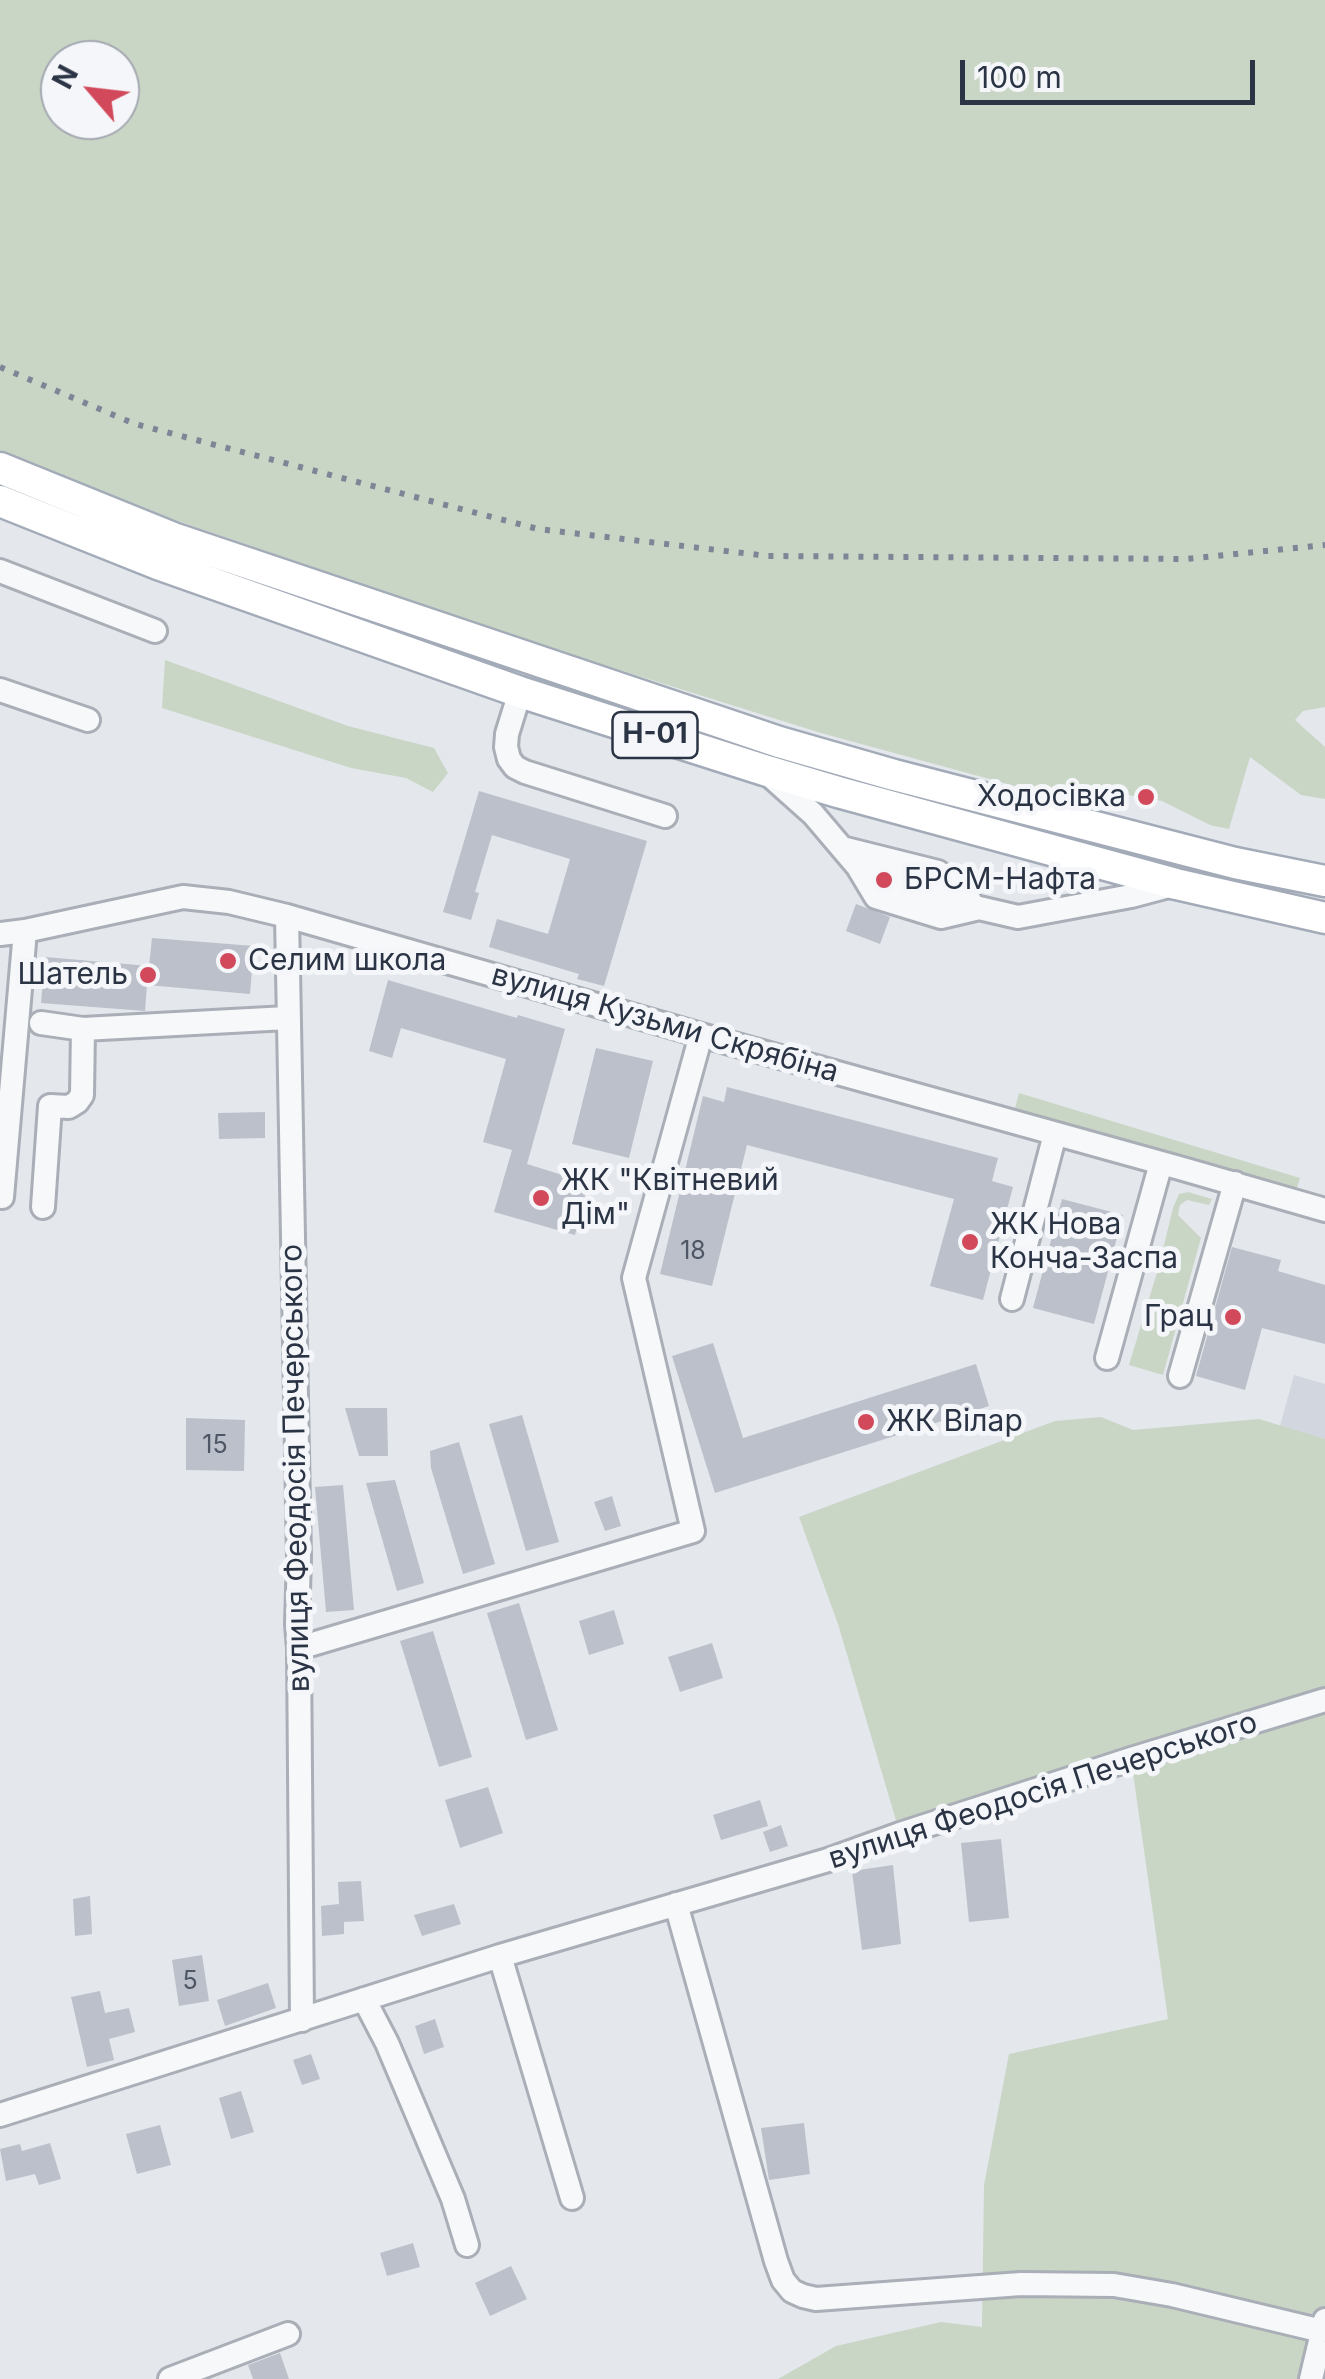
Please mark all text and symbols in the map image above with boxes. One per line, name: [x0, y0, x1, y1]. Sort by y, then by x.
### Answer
north arrow: [40, 40, 140, 140]
scale bar: [965, 40, 1260, 102]
text: N: [45, 59, 85, 94]
text: 100 m: [977, 59, 1062, 95]
road number: Н-01: [612, 712, 698, 758]
place label: Ходосівка: [977, 779, 1126, 815]
marker: Ходосівка: [1135, 786, 1157, 808]
place label: БРСМ-Нафта: [904, 862, 1096, 898]
marker: БРСМ-Нафта: [873, 869, 895, 891]
place label: Селим школа: [248, 943, 446, 979]
marker: Селим школа: [217, 950, 239, 972]
place label: Шатель: [17, 957, 128, 993]
street label: вулиця Кузьми Скрябіна: [487, 957, 843, 1091]
marker: Шатель: [137, 964, 159, 986]
place label: ЖК "Квітневий Дім": [561, 1163, 779, 1234]
marker: ЖК "Квітневий Дім": [530, 1187, 552, 1209]
place label: ЖК Нова Конча-Заспа: [990, 1207, 1178, 1278]
marker: ЖК Нова Конча-Заспа: [959, 1231, 981, 1253]
house number: 18: [680, 1236, 706, 1266]
street label: вулиця Феодосія Печерського: [274, 1244, 318, 1692]
place label: Грац: [1144, 1299, 1213, 1335]
marker: Грац: [1222, 1306, 1244, 1328]
place label: ЖК Вілар: [886, 1404, 1023, 1440]
marker: ЖК Вілар: [855, 1411, 877, 1433]
house number: 15: [202, 1430, 228, 1460]
street label: вулиця Феодосія Печерського: [824, 1705, 1262, 1877]
house number: 5: [182, 1966, 198, 1996]

